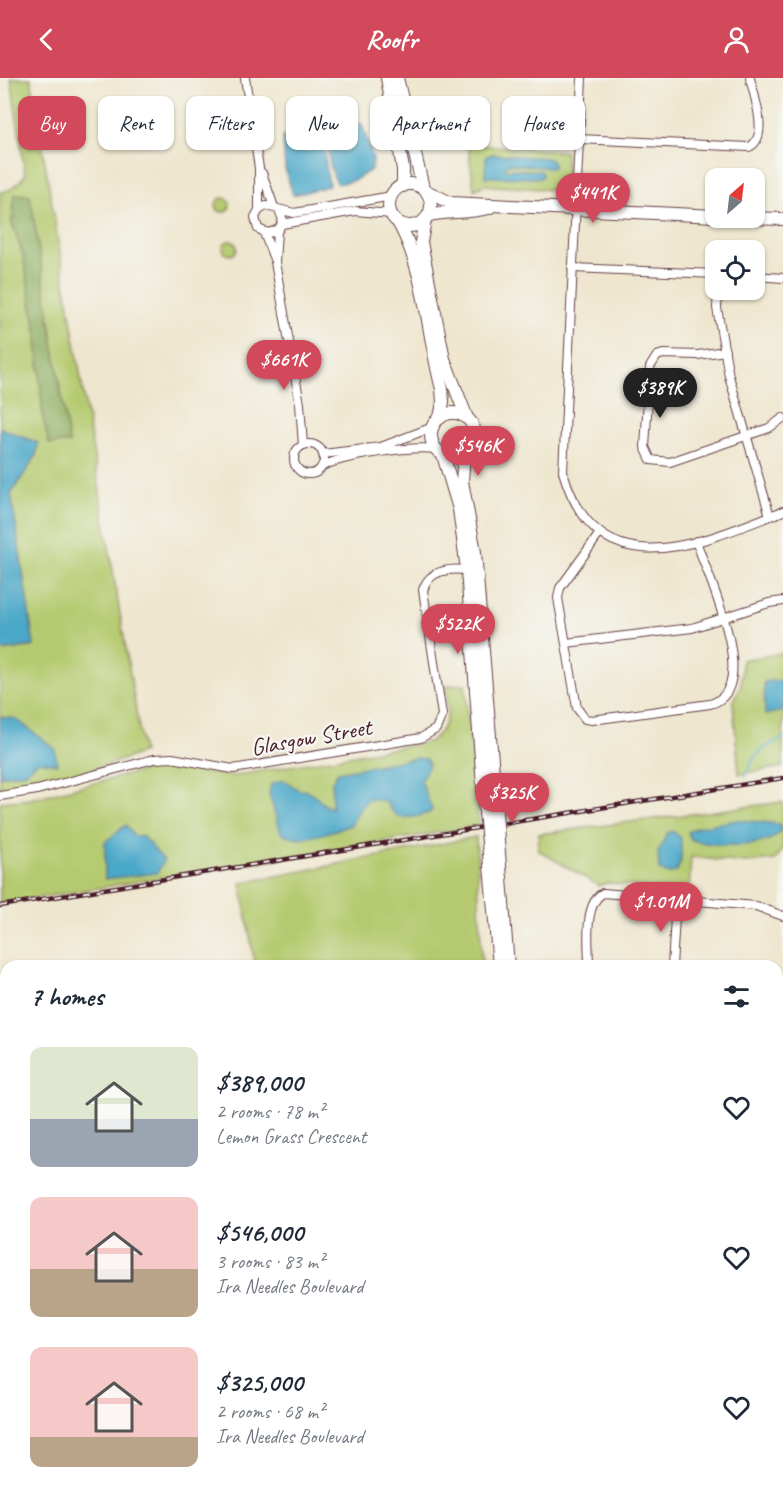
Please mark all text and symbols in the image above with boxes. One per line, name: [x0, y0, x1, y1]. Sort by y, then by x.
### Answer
text: Roofr: [366, 22, 417, 56]
icon: back: [30, 23, 63, 56]
icon: person: [720, 23, 753, 56]
chip: Buy: [18, 96, 86, 150]
chip: Rent: [98, 96, 174, 150]
chip: Filters: [186, 96, 274, 150]
chip: New: [286, 96, 358, 150]
chip: Apartment: [370, 96, 490, 150]
chip: House: [502, 96, 585, 150]
north arrow: [705, 168, 765, 228]
map controls: [705, 168, 765, 300]
pin: $441K: [551, 173, 635, 224]
text: $441K: [570, 180, 616, 205]
button: locate: [705, 240, 765, 300]
pin: $661K: [242, 340, 326, 391]
text: $661K: [261, 347, 308, 372]
pin: $389K: [618, 368, 702, 419]
text: $389K: [637, 375, 683, 400]
pin: $546K: [436, 426, 520, 477]
text: $546K: [455, 433, 501, 458]
pin: $522K: [416, 604, 500, 655]
text: $522K: [435, 611, 481, 636]
street label: Glasgow Street: [248, 711, 376, 762]
pin: $325K: [470, 773, 554, 824]
text: $325K: [489, 780, 535, 805]
pin: $1.01M: [612, 882, 710, 933]
text: $1.01M: [634, 889, 688, 914]
text: 7 homes: [30, 980, 103, 1013]
icon: filters: [720, 980, 753, 1013]
text: $389,000: [216, 1066, 303, 1099]
icon: home: [78, 1071, 150, 1143]
icon: heart: [720, 1091, 753, 1124]
text: 2 rooms · 78 m²: [216, 1099, 324, 1124]
text: Lemon Grass Crescent: [216, 1124, 366, 1149]
text: $546,000: [216, 1216, 303, 1249]
icon: home: [78, 1221, 150, 1293]
icon: heart: [720, 1241, 753, 1274]
text: 3 rooms · 83 m²: [216, 1249, 324, 1274]
text: Ira Needles Boulevard: [216, 1274, 363, 1299]
text: $325,000: [216, 1366, 303, 1399]
icon: home: [78, 1371, 150, 1443]
icon: heart: [720, 1391, 753, 1424]
text: 2 rooms · 68 m²: [216, 1399, 324, 1424]
text: Ira Needles Boulevard: [216, 1424, 363, 1449]

